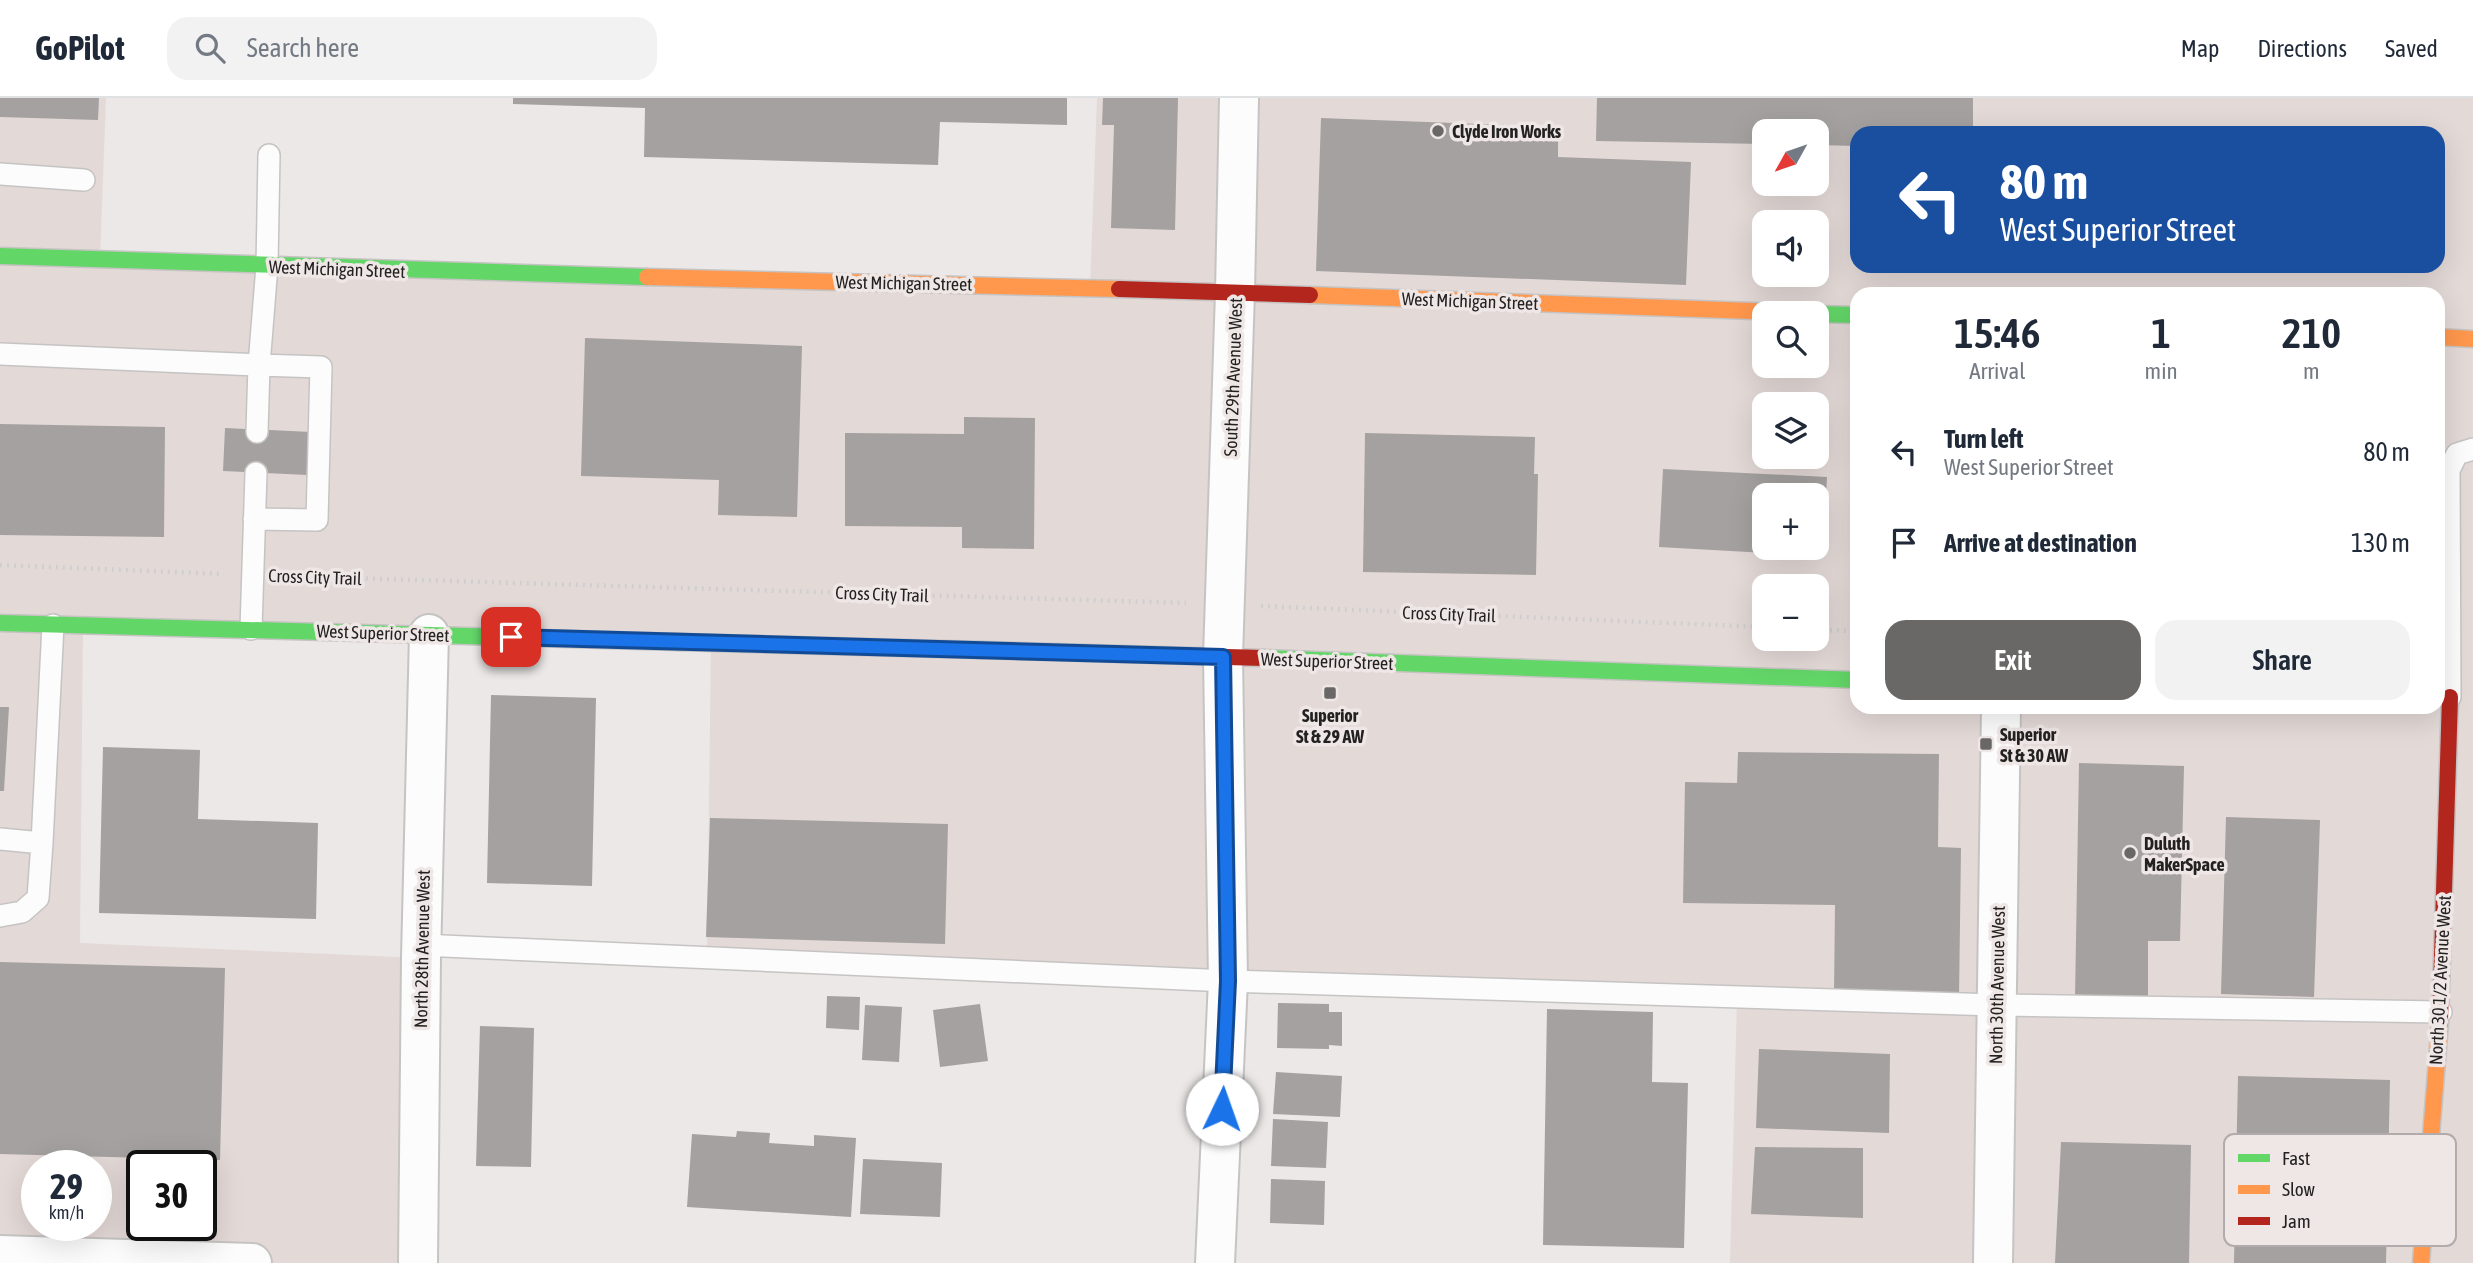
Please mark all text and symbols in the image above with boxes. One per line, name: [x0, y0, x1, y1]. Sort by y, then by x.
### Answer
search box: [167, 17, 657, 80]
text: GoPilot: [35, 29, 125, 67]
icon: search: [191, 29, 229, 67]
text: Search here: [247, 33, 359, 63]
text: Map: [2181, 35, 2219, 62]
text: Directions: [2257, 35, 2347, 62]
text: Saved: [2385, 35, 2438, 62]
north arrow: [1752, 119, 1829, 196]
map controls: [1752, 119, 1829, 651]
place label: Clyde Iron Works: [1452, 121, 1562, 142]
marker: Clyde Iron Works: [1430, 123, 1446, 139]
text: 80 m: [2000, 153, 2088, 209]
icon: left: [1885, 154, 1976, 245]
button: sound: [1752, 210, 1829, 287]
text: West Superior Street: [2000, 211, 2236, 248]
street label: West Michigan Street: [268, 256, 406, 282]
street label: West Michigan Street: [835, 271, 973, 295]
street label: West Michigan Street: [1401, 288, 1539, 314]
street label: South 29th Avenue West: [1220, 297, 1246, 457]
button: search: [1752, 301, 1829, 378]
text: 15:46: [1954, 309, 2041, 357]
text: 1: [2151, 309, 2171, 357]
text: 210: [2282, 309, 2341, 357]
text: Arrival: [1969, 358, 2025, 384]
text: min: [2145, 358, 2178, 384]
text: m: [2303, 358, 2320, 384]
button: layers: [1752, 392, 1829, 469]
text: Turn left: [1944, 424, 2024, 454]
icon: left: [1885, 433, 1923, 471]
text: 80 m: [2363, 437, 2410, 467]
text: West Superior Street: [1944, 454, 2114, 480]
button: +: [1752, 483, 1829, 560]
icon: arrive: [1885, 524, 1923, 562]
text: Arrive at destination: [1944, 528, 2137, 558]
text: 130 m: [2351, 528, 2410, 558]
street label: Cross City Trail: [268, 565, 362, 589]
button: −: [1752, 574, 1829, 651]
street label: Cross City Trail: [835, 582, 929, 606]
street label: Cross City Trail: [1402, 602, 1496, 626]
pin: [481, 607, 541, 667]
icon: arrive: [492, 618, 530, 656]
street label: West Superior Street: [316, 620, 450, 646]
button: Exit: [1885, 620, 2141, 700]
button: Share: [2155, 620, 2410, 700]
street label: West Superior Street: [1260, 648, 1394, 674]
marker: Superior St & 29 AW: [1322, 685, 1338, 701]
place label: Superior St & 29 AW: [1296, 705, 1365, 747]
place label: Superior St & 30 AW: [2000, 724, 2069, 766]
marker: Superior St & 30 AW: [1978, 736, 1994, 752]
place label: Duluth MakerSpace: [2144, 833, 2225, 875]
marker: Duluth MakerSpace: [2122, 845, 2138, 861]
street label: North 28th Avenue West: [410, 870, 434, 1028]
street label: North 30 1/2 Avenue West: [2425, 895, 2455, 1065]
street label: North 30th Avenue West: [1985, 906, 2009, 1064]
position arrow: [1185, 1072, 1259, 1146]
legend: [2224, 1134, 2456, 1246]
text: Fast: [2282, 1147, 2310, 1169]
speed limit sign: 30: [126, 1150, 217, 1241]
text: 29: [50, 1166, 83, 1206]
text: Slow: [2282, 1178, 2316, 1200]
text: km/h: [49, 1202, 84, 1223]
text: Jam: [2282, 1210, 2311, 1232]

